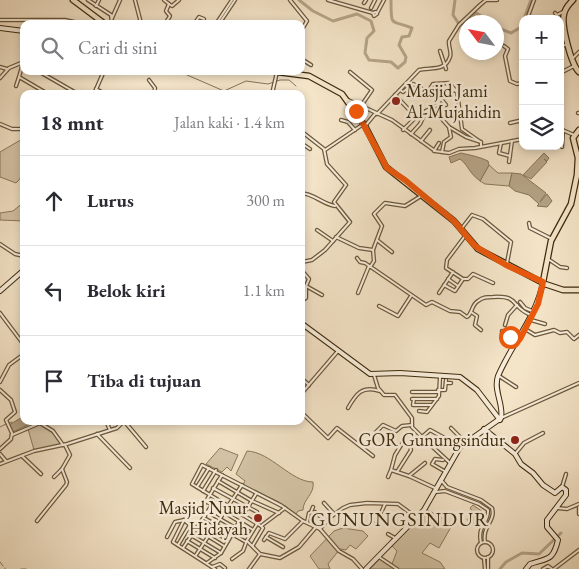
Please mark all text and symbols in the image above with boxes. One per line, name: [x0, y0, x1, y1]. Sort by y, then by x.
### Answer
north arrow: [459, 15, 504, 60]
map controls: [519, 15, 564, 150]
button: +: [519, 15, 564, 60]
search box: [20, 20, 305, 75]
icon: search: [38, 34, 66, 62]
text: Cari di sini: [78, 35, 157, 60]
button: −: [519, 60, 564, 105]
place label: Masjid Jami Al-Mujahidin: [405, 79, 502, 123]
marker: Masjid Jami Al-Mujahidin: [390, 95, 402, 107]
route end: [345, 100, 368, 123]
button: layers: [519, 105, 564, 150]
text: 18 mnt: [40, 109, 104, 136]
text: Jalan kaki · 1.4 km: [174, 112, 285, 133]
icon: ahead: [40, 187, 68, 215]
text: Lurus: [87, 188, 134, 213]
text: 300 m: [246, 190, 285, 211]
icon: left: [40, 277, 68, 305]
text: Belok kiri: [87, 278, 166, 303]
text: 1.1 km: [243, 280, 285, 301]
route start: [499, 326, 522, 349]
icon: arrive: [40, 367, 68, 395]
text: Tiba di tujuan: [87, 368, 201, 393]
place label: GOR Gunungsindur: [358, 428, 505, 451]
marker: GOR Gunungsindur: [509, 434, 521, 446]
place label: Masjid Nuur Hidayah: [159, 496, 248, 540]
district label: GUNUNGSINDUR: [311, 506, 489, 532]
marker: Masjid Nuur Hidayah: [252, 512, 264, 524]

